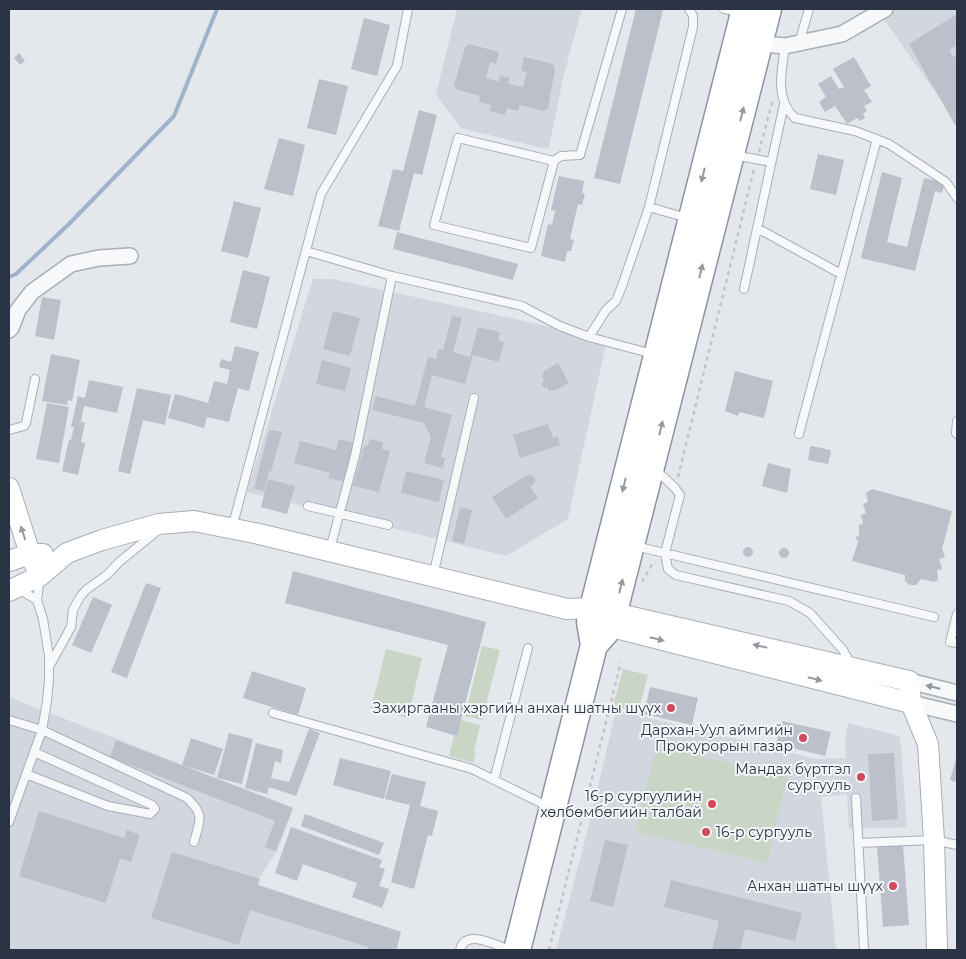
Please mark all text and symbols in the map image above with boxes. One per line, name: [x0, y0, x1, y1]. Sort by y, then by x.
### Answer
one-way arrow: [738, 106, 746, 121]
one-way arrow: [699, 167, 707, 182]
one-way arrow: [697, 264, 705, 279]
one-way arrow: [657, 421, 665, 436]
one-way arrow: [620, 477, 628, 492]
one-way arrow: [19, 525, 26, 540]
one-way arrow: [617, 578, 625, 593]
one-way arrow: [650, 635, 665, 643]
one-way arrow: [752, 642, 767, 650]
one-way arrow: [807, 675, 822, 683]
one-way arrow: [926, 683, 941, 691]
place label: Захиргааны хэргийн анхан шатны шүүх: [373, 699, 662, 717]
marker: Захиргааны хэргийн анхан шатны шүүх: [665, 702, 677, 714]
place label: Дархан-Уул аймгийн Прокурорын газар: [641, 721, 793, 755]
marker: Дархан-Уул аймгийн Прокурорын газар: [797, 732, 809, 744]
place label: Мандах бүртгэл сургууль: [735, 760, 851, 794]
marker: Мандах бүртгэл сургууль: [855, 771, 867, 783]
place label: 16-р сургуулийн хөлбөмбөгийн талбай: [540, 787, 702, 821]
marker: 16-р сургуулийн хөлбөмбөгийн талбай: [706, 798, 718, 810]
place label: 16-р сургууль: [716, 823, 812, 841]
marker: 16-р сургууль: [700, 826, 712, 838]
place label: Анхан шатны шүүх: [747, 877, 884, 895]
marker: Анхан шатны шүүх: [887, 880, 899, 892]

